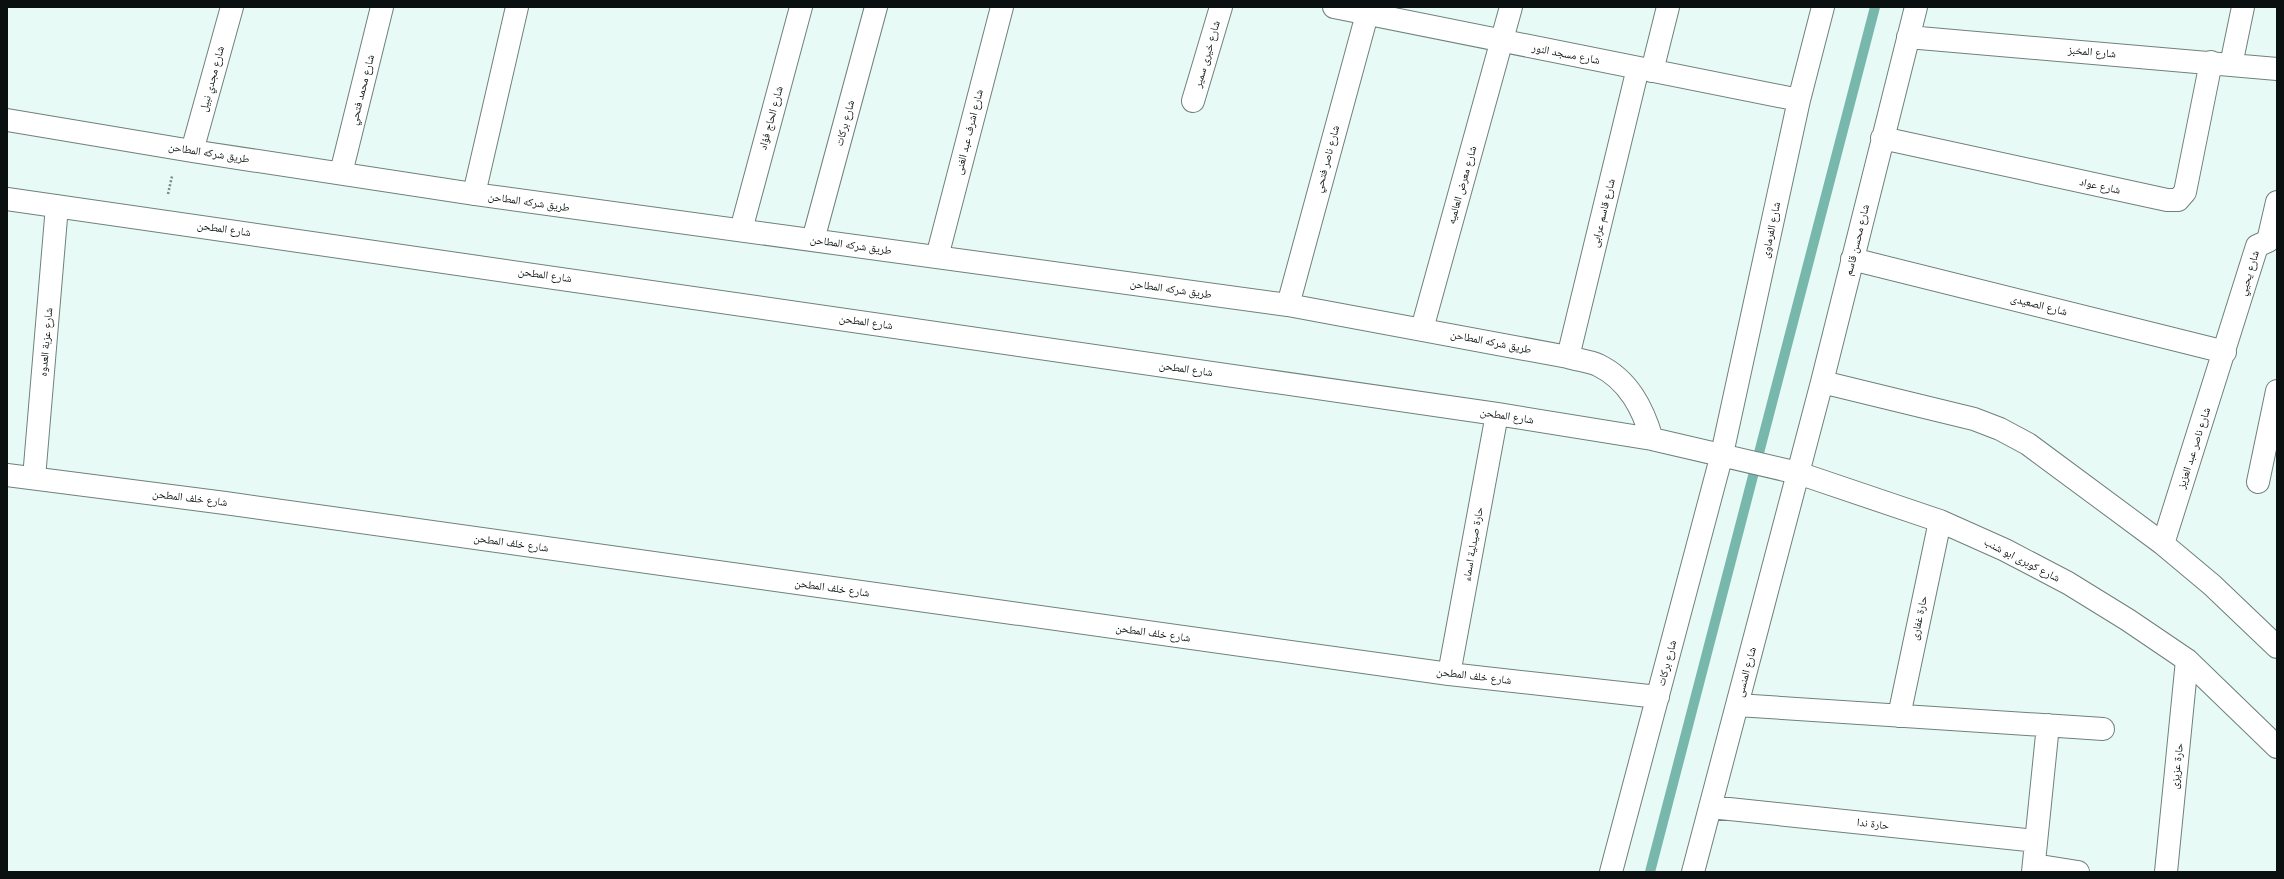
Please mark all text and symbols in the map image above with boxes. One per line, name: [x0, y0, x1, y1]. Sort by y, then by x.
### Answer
street label: شارع خيرى سمير: [1191, 19, 1223, 90]
street label: شارع مسجد النور: [1530, 41, 1601, 67]
street label: شارع المخبز: [2066, 43, 2117, 61]
street label: شارع مجدي نبيل: [197, 45, 229, 114]
street label: شارع محمد فتحي: [347, 53, 379, 127]
street label: شارع الحاج فؤاد: [756, 85, 786, 151]
street label: شارع اشرف عبد الغنى: [952, 88, 986, 176]
street label: شارع بركات: [833, 99, 857, 147]
street label: شارع ناصر فتحي: [1312, 124, 1344, 194]
street label: طريق شركه المطاحن: [167, 140, 251, 166]
street label: شارع معرض العالميه: [1445, 144, 1479, 226]
street label: شارع عواد: [2078, 175, 2122, 197]
street label: شارع قاسم عرابى: [1588, 177, 1619, 249]
street label: طريق شركه المطاحن: [487, 190, 571, 214]
street label: شارع الفرماوى: [1759, 201, 1783, 259]
street label: شارع محسن قاسم: [1842, 203, 1873, 277]
street label: شارع المطحن: [196, 219, 252, 239]
street label: طريق شركه المطاحن: [809, 233, 893, 257]
street label: شارع يحيي: [2236, 249, 2264, 298]
street label: شارع المطحن: [517, 265, 573, 285]
street label: طريق شركه المطاحن: [1129, 277, 1213, 301]
street label: شارع الصعيدى: [2009, 292, 2069, 318]
street label: شارع عزبة العدوه: [37, 307, 55, 377]
street label: شارع المطحن: [838, 312, 894, 332]
street label: طريق شركه المطاحن: [1449, 328, 1533, 356]
street label: شارع المطحن: [1158, 359, 1214, 379]
street label: شارع المطحن: [1479, 405, 1535, 427]
street label: شارع ناصر عبد العزيز: [2174, 406, 2213, 491]
street label: شارع خلف المطحن: [152, 487, 228, 509]
street label: حارة صيدلية اسماء: [1460, 506, 1486, 582]
street label: شارع خلف المطحن: [473, 531, 549, 555]
street label: شارع كوبرى ابو شنب: [1982, 535, 2062, 585]
street label: شارع خلف المطحن: [794, 576, 870, 600]
street label: حارة غفارى: [1908, 595, 1930, 641]
street label: شارع خلف المطحن: [1115, 621, 1191, 645]
street label: شارع بركات: [1655, 639, 1679, 687]
street label: شارع المنسى: [1733, 646, 1759, 698]
street label: شارع خلف المطحن: [1436, 665, 1512, 687]
street label: حارة عزيزى: [2168, 742, 2186, 790]
street label: حارة ندا: [1856, 816, 1890, 832]

